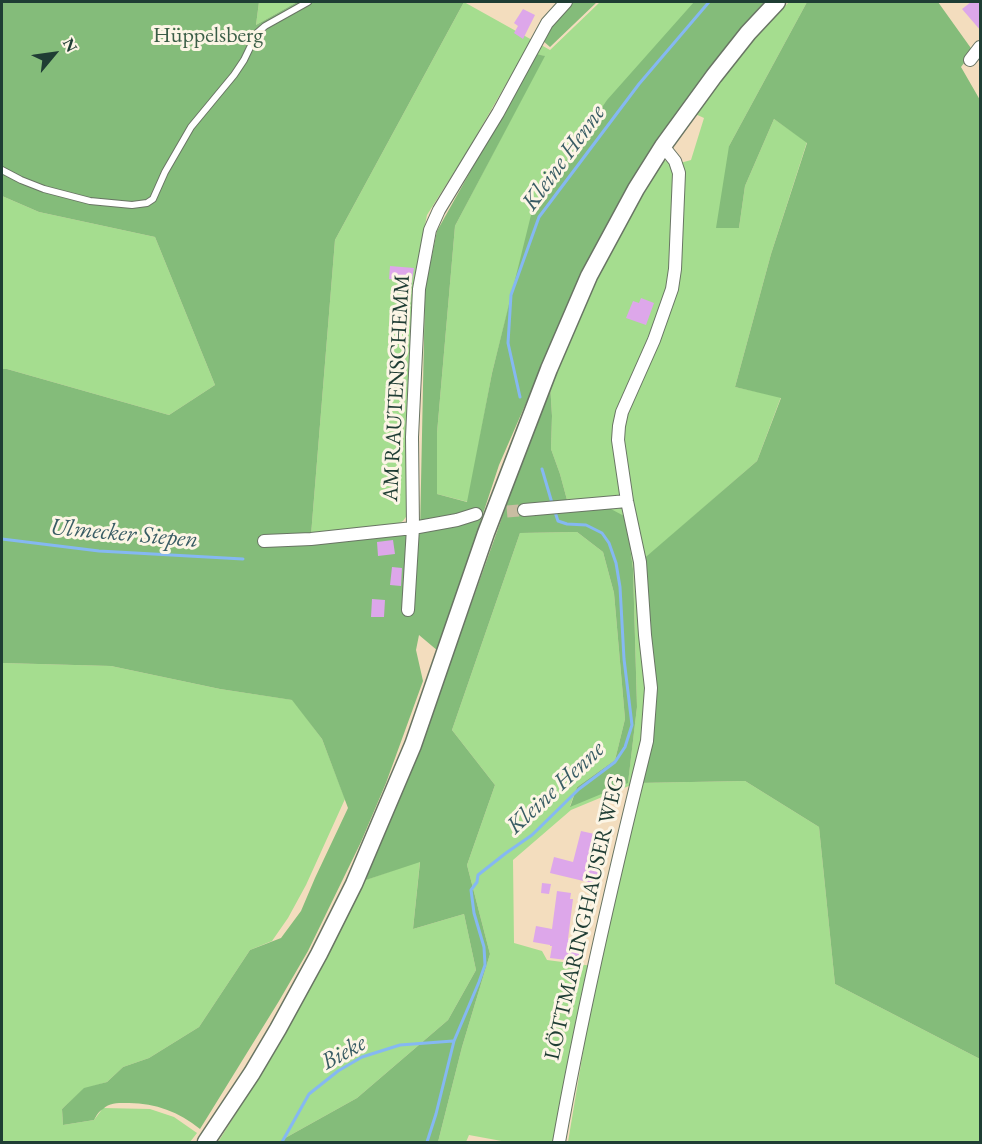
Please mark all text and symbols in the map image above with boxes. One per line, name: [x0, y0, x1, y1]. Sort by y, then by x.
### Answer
park label: Hüppelsberg: [153, 23, 263, 49]
north arrow: [24, 24, 84, 84]
text: N: [58, 34, 83, 56]
water label: Kleine Henne: [516, 100, 612, 216]
street label: AM RAUTENSCHEMM: [378, 274, 416, 502]
water label: Ulmecker Siepen: [49, 513, 199, 555]
water label: Kleine Henne: [501, 735, 611, 841]
street label: LÖTTMARINGHAUSER WEG: [539, 773, 631, 1063]
water label: Bieke: [316, 1029, 372, 1077]

